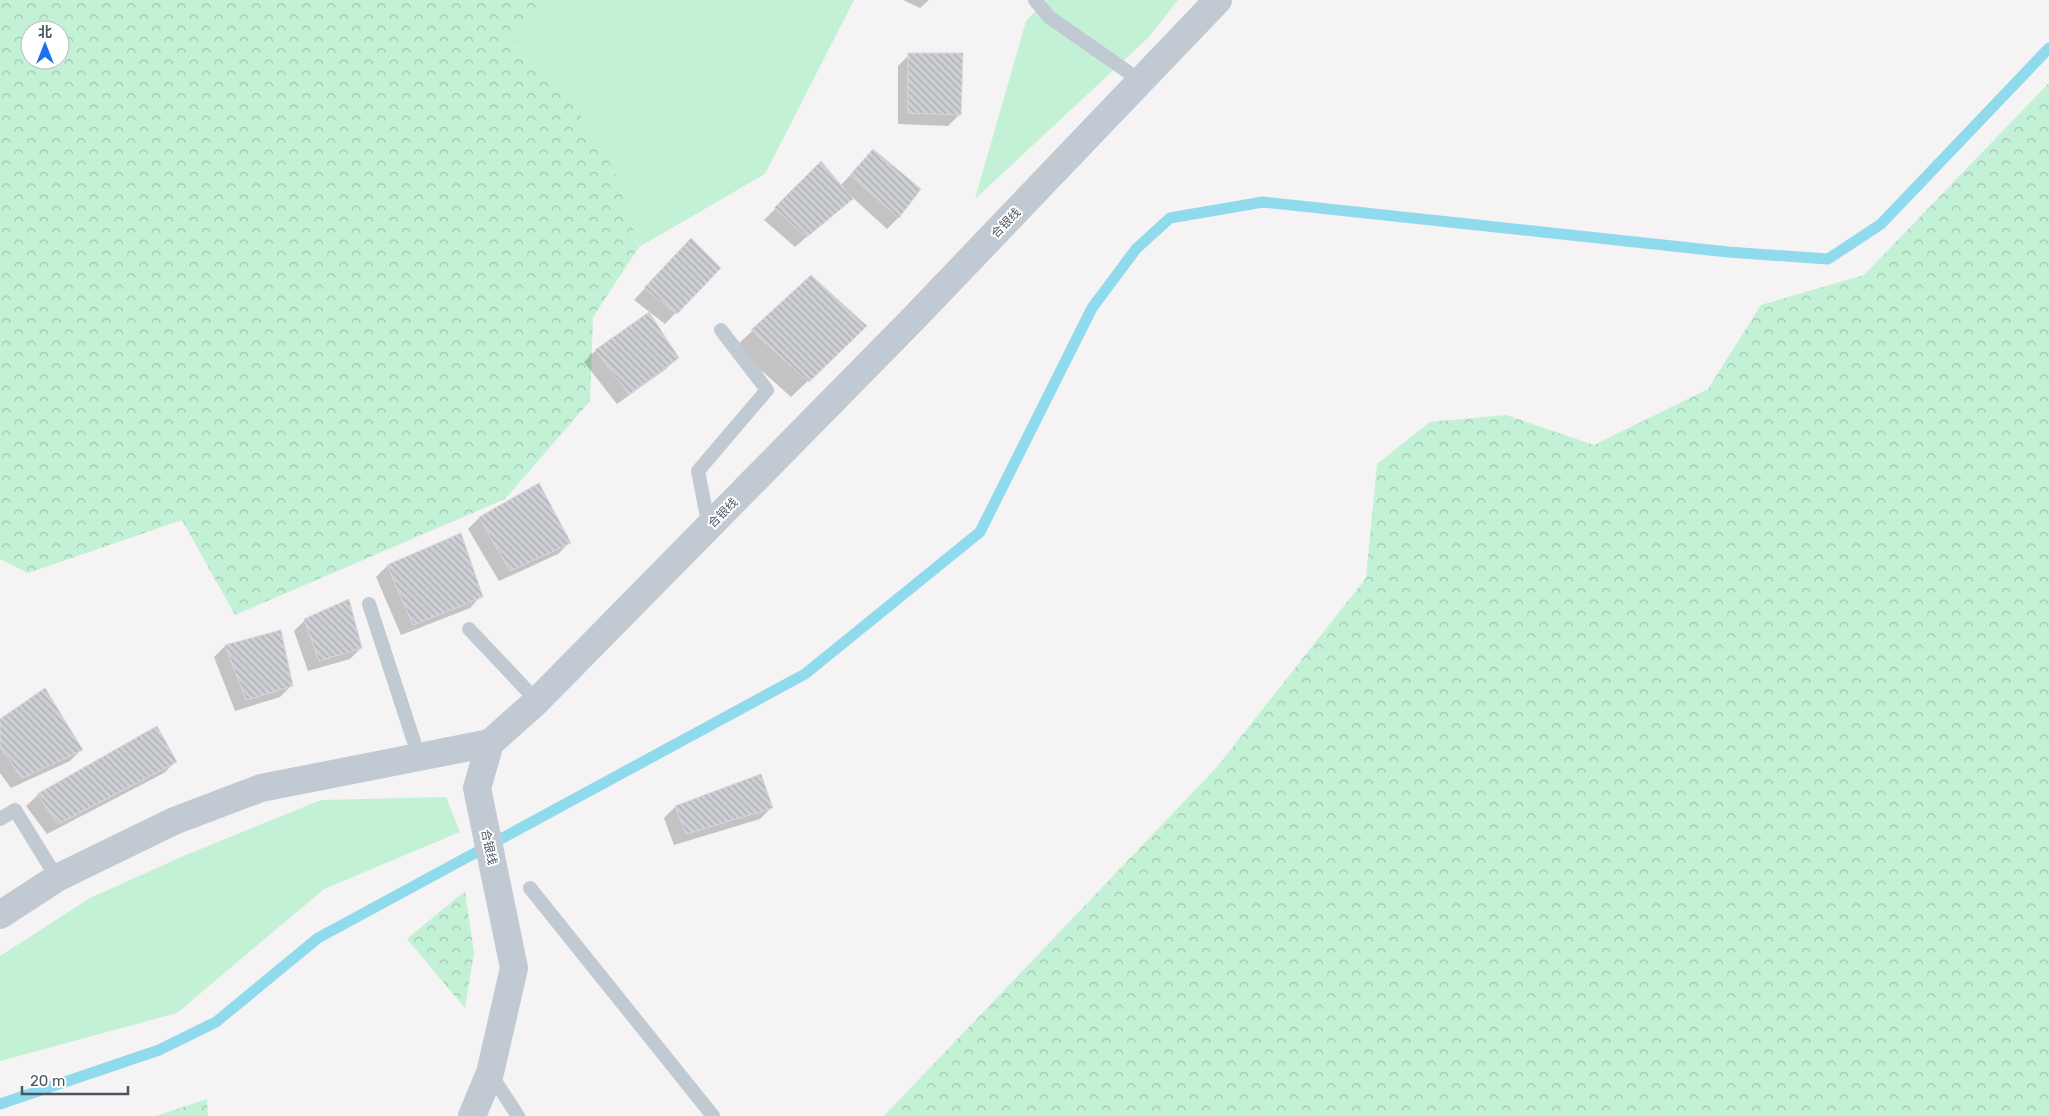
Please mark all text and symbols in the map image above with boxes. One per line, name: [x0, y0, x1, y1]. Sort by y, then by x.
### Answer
north arrow: [20, 20, 70, 70]
text: 北: [38, 24, 52, 41]
street label: 合银线: [988, 205, 1024, 241]
street label: 合银线: [705, 495, 741, 531]
street label: 合银线: [478, 828, 500, 866]
scale bar: [22, 1064, 129, 1096]
text: 20 m: [30, 1072, 65, 1090]

